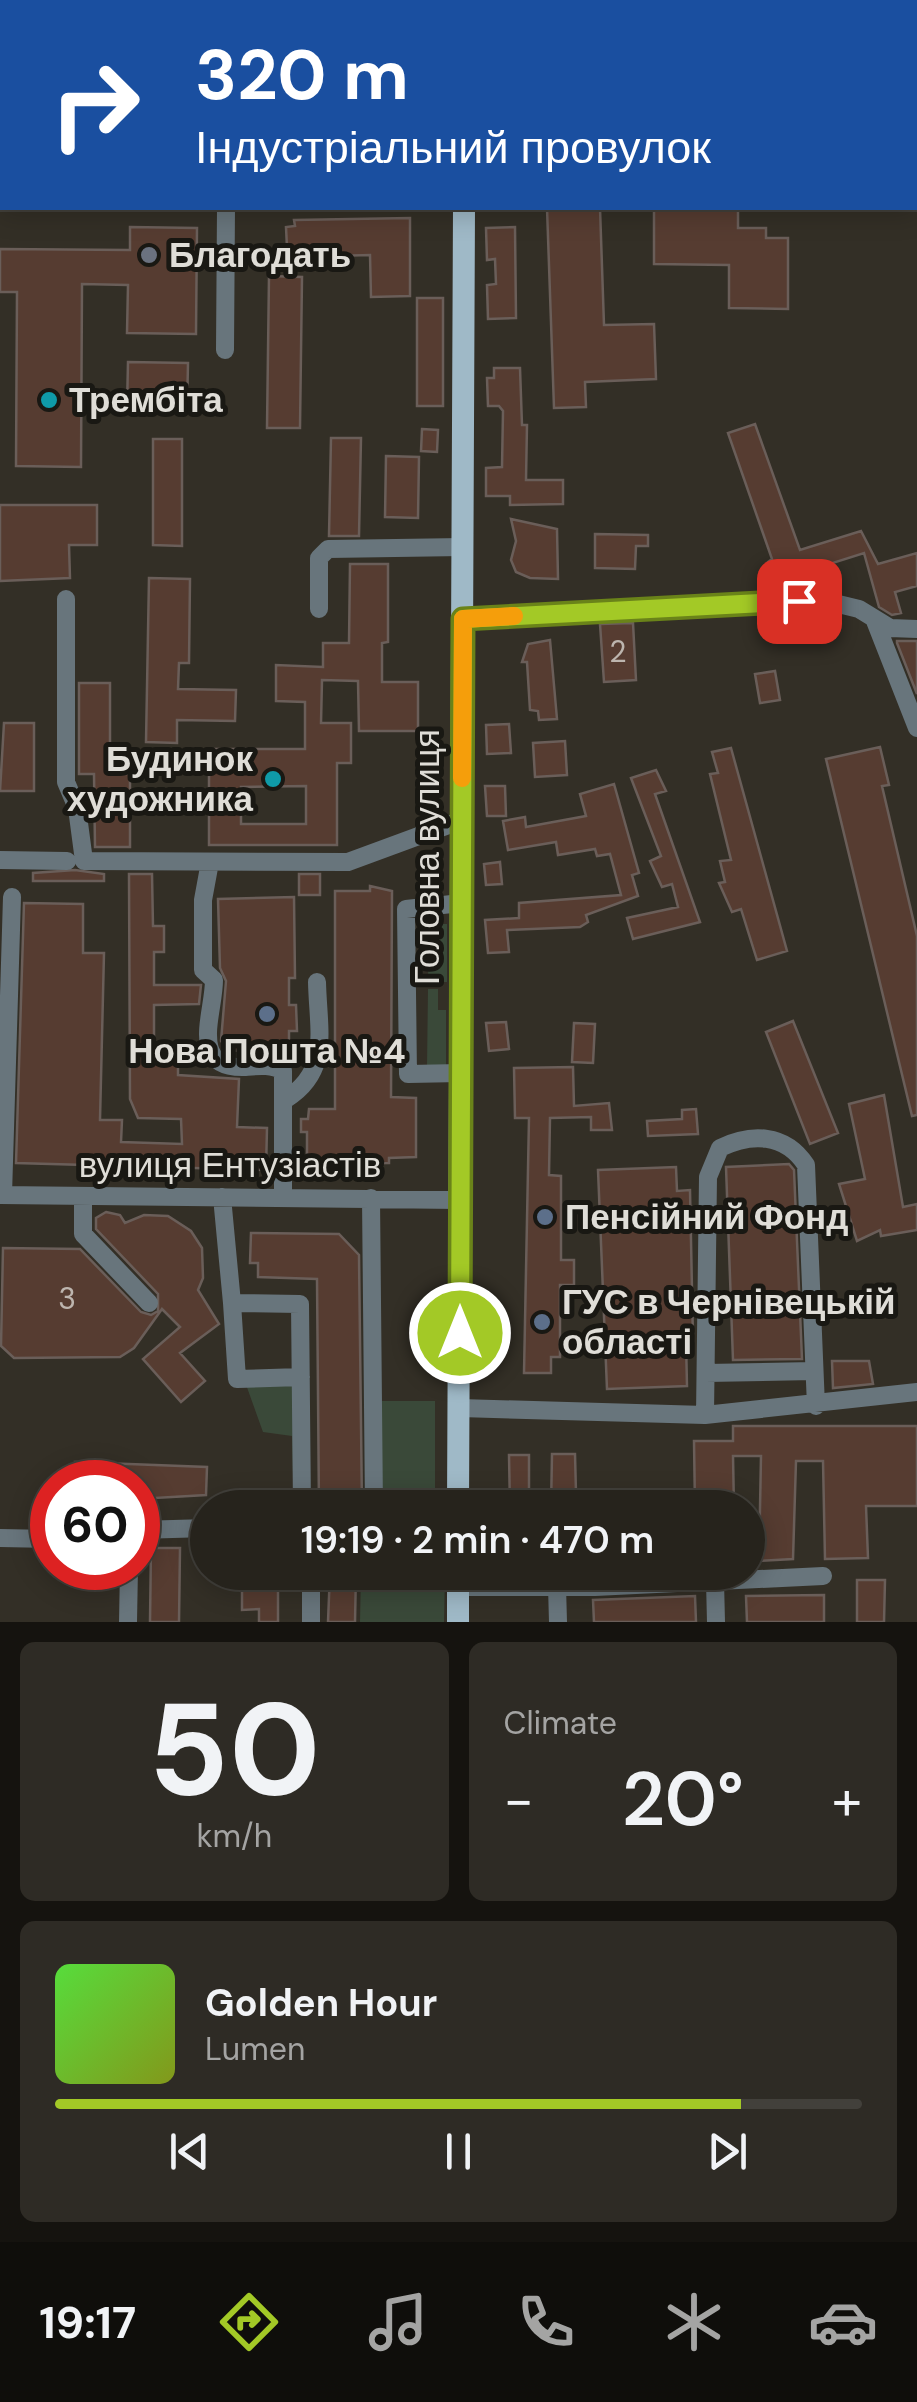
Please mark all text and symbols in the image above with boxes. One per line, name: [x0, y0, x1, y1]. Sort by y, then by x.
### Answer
text: 320 m: [195, 30, 409, 121]
icon: right: [30, 40, 160, 170]
text: Індустріальний провулок: [195, 118, 711, 177]
place label: Благодать: [169, 232, 351, 278]
marker: Благодать: [138, 244, 160, 266]
place label: Трембіта: [69, 377, 223, 423]
marker: Трембіта: [38, 389, 60, 411]
pin: [757, 559, 842, 644]
icon: arrive: [772, 574, 827, 629]
house number: 2: [609, 632, 627, 671]
street label: Головна вулиця: [404, 729, 450, 985]
place label: Будинок художника: [67, 736, 254, 822]
marker: Будинок художника: [262, 768, 284, 790]
marker: Нова Пошта №4: [256, 1003, 278, 1025]
place label: Нова Пошта №4: [128, 1028, 406, 1074]
street label: вулиця Ентузіастів: [79, 1142, 381, 1188]
place label: Пенсійний Фонд: [565, 1194, 848, 1240]
marker: Пенсійний Фонд: [534, 1206, 556, 1228]
house number: 3: [58, 1279, 76, 1318]
place label: ГУС в Чернівецькій області: [562, 1279, 895, 1365]
position arrow: [408, 1281, 512, 1385]
marker: ГУС в Чернівецькій області: [531, 1311, 553, 1333]
speed limit sign: 60: [30, 1460, 160, 1590]
text: 19:19 · 2 min · 470 m: [301, 1515, 654, 1565]
text: 50: [148, 1665, 320, 1834]
text: Climate: [504, 1702, 617, 1744]
text: 20°: [622, 1751, 744, 1848]
text: −: [504, 1764, 534, 1836]
text: +: [832, 1764, 862, 1836]
text: km/h: [196, 1815, 272, 1857]
text: Golden Hour: [205, 1978, 437, 2028]
text: Lumen: [205, 2028, 305, 2070]
icon: previous: [162, 2124, 217, 2179]
icon: pause: [431, 2124, 486, 2179]
icon: next: [700, 2124, 755, 2179]
icon: directions: [214, 2287, 284, 2357]
icon: music: [363, 2287, 433, 2357]
icon: phone: [511, 2287, 581, 2357]
icon: climate: [659, 2287, 729, 2357]
icon: car: [808, 2287, 878, 2357]
text: 19:17: [39, 2293, 136, 2352]

